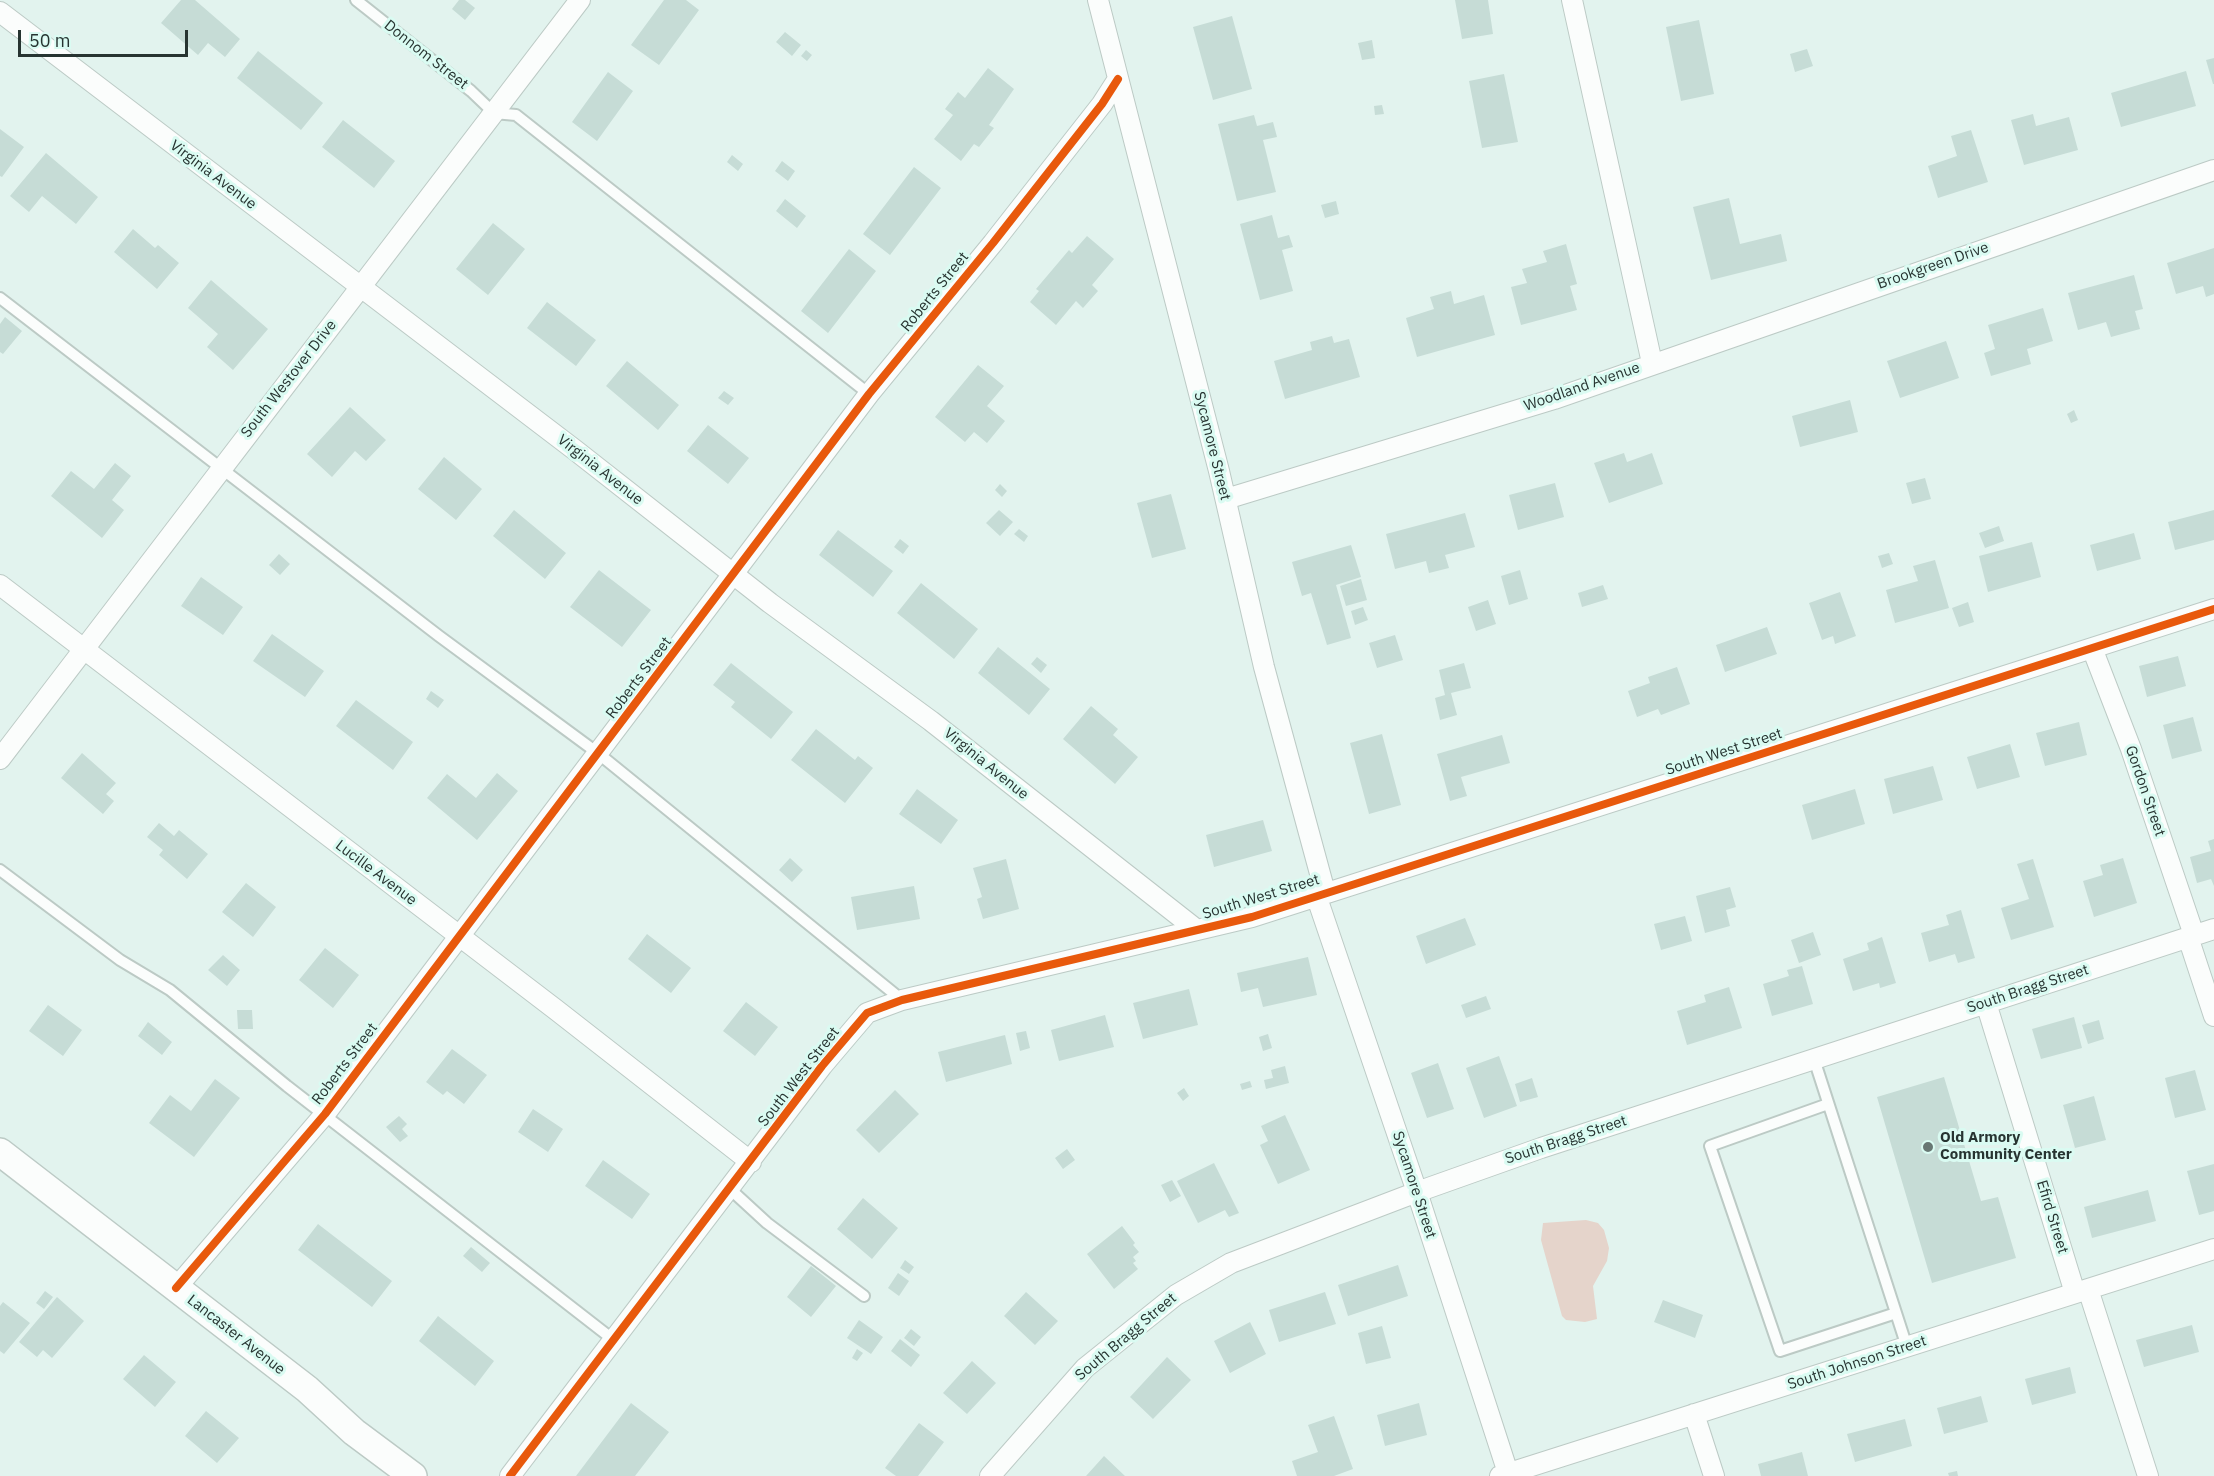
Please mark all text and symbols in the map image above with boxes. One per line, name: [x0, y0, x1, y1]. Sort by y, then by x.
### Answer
street label: Donnom Street: [380, 17, 472, 93]
scale bar: [21, 18, 190, 56]
text: 50 m: [29, 29, 71, 52]
street label: Virginia Avenue: [166, 137, 260, 213]
street label: Brookgreen Drive: [1875, 239, 1991, 293]
street label: Roberts Street: [897, 248, 973, 336]
street label: South Westover Drive: [237, 317, 341, 441]
street label: Woodland Avenue: [1522, 359, 1642, 415]
street label: Sycamore Street: [1190, 390, 1234, 502]
street label: Virginia Avenue: [554, 431, 646, 509]
street label: Roberts Street: [602, 634, 676, 722]
street label: Virginia Avenue: [940, 724, 1032, 804]
street label: South West Street: [1663, 725, 1785, 779]
street label: Gordon Street: [2121, 743, 2169, 839]
street label: Lucille Avenue: [332, 837, 420, 909]
street label: South West Street: [1200, 871, 1322, 923]
street label: South Bragg Street: [1965, 961, 2091, 1017]
street label: Roberts Street: [308, 1020, 382, 1108]
street label: South West Street: [755, 1024, 843, 1130]
street label: South Bragg Street: [1503, 1112, 1629, 1168]
street label: Sycamore Street: [1388, 1129, 1440, 1241]
place label: Old Armory Community Center: [1940, 1129, 2072, 1164]
marker: Old Armory Community Center: [1921, 1140, 1935, 1154]
street label: Efird Street: [2032, 1178, 2072, 1256]
street label: South Bragg Street: [1072, 1289, 1180, 1385]
street label: Lancaster Avenue: [183, 1291, 289, 1379]
street label: South Johnson Street: [1785, 1332, 1929, 1394]

